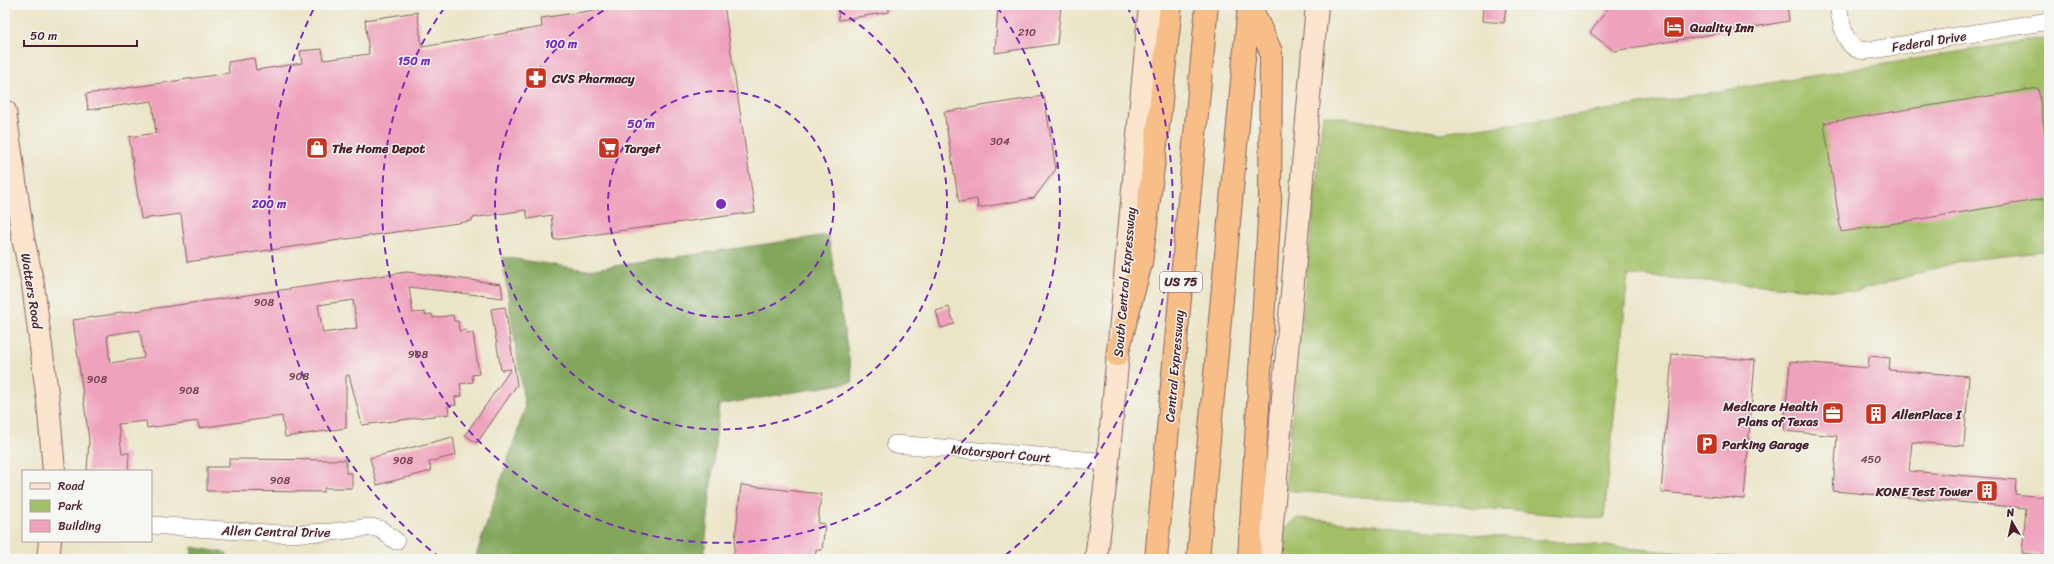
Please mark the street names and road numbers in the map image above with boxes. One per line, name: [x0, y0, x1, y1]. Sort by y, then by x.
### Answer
street label: Federal Drive: [1890, 24, 1969, 59]
street label: South Central Expressway: [1106, 206, 1143, 358]
street label: Watters Road: [14, 252, 49, 332]
road number: US 75: [1160, 272, 1202, 292]
street label: Central Expressway: [1158, 309, 1191, 423]
street label: Motorsport Court: [950, 438, 1052, 469]
street label: Allen Central Drive: [220, 519, 331, 544]

